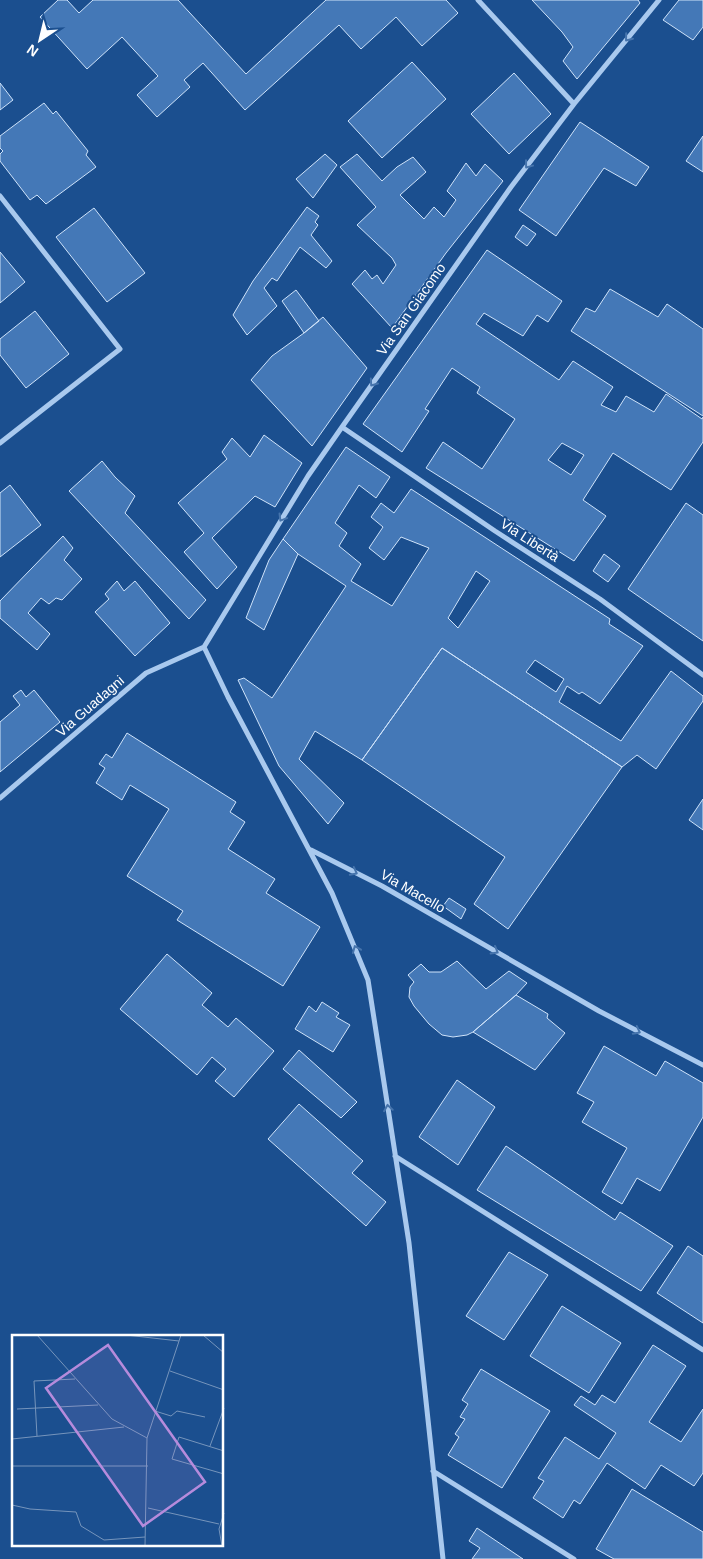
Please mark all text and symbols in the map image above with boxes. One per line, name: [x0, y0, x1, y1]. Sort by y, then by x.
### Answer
north arrow: [15, 15, 65, 65]
one-way arrow: [625, 32, 634, 41]
text: N: [24, 41, 41, 60]
one-way arrow: [525, 159, 533, 168]
street label: Via San Giacomo: [373, 260, 449, 358]
one-way arrow: [370, 378, 379, 387]
one-way arrow: [279, 513, 289, 522]
street label: Via Libertà: [498, 515, 562, 565]
street label: Via Guadagni: [53, 672, 127, 740]
one-way arrow: [348, 866, 357, 876]
street label: Via Macello: [378, 866, 448, 916]
one-way arrow: [351, 945, 362, 954]
one-way arrow: [490, 945, 499, 955]
one-way arrow: [632, 1025, 641, 1035]
one-way arrow: [383, 1103, 394, 1111]
inset map: [12, 1335, 224, 1546]

